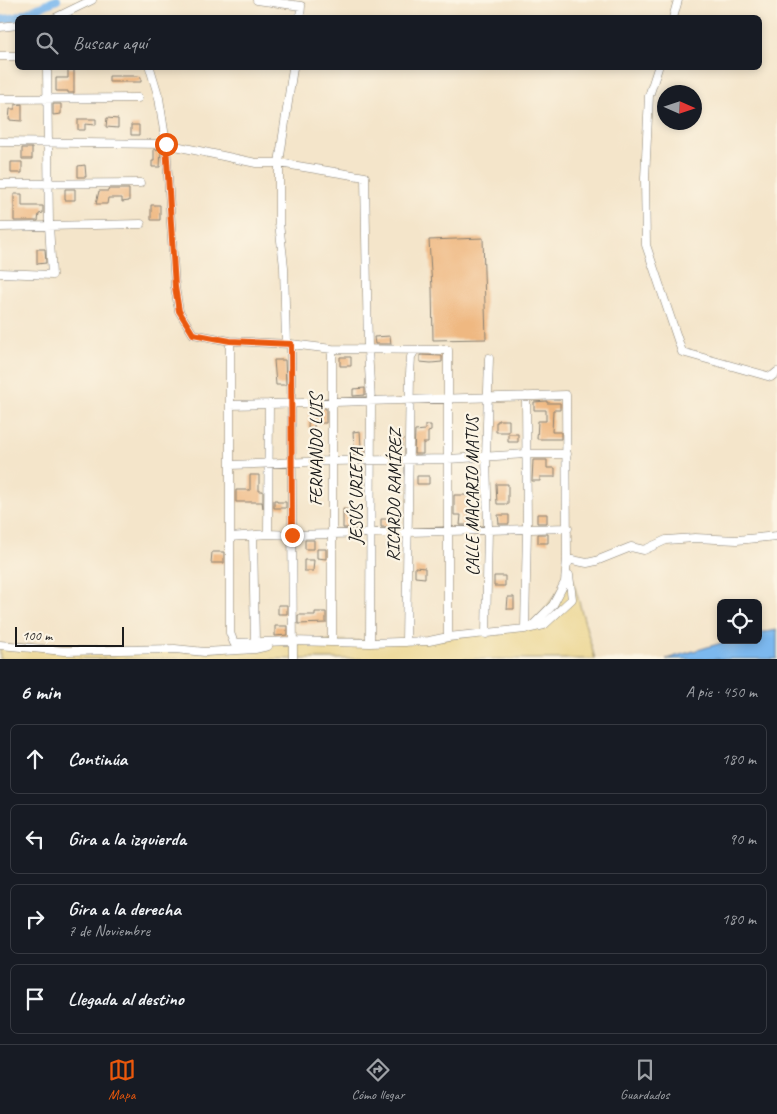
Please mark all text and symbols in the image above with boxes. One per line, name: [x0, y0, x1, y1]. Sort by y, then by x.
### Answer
search box: [15, 15, 762, 70]
icon: search: [33, 29, 61, 57]
text: Buscar aquí: [73, 31, 147, 55]
north arrow: [657, 85, 702, 130]
route start: [155, 133, 178, 156]
street label: FERNANDO LUIS: [305, 391, 327, 506]
street label: CALLE MACARIO MATUS: [461, 413, 483, 576]
street label: RICARDO RAMÍREZ: [382, 426, 406, 562]
street label: JESÚS URIETA: [345, 447, 367, 545]
route end: [281, 524, 304, 547]
map controls: [717, 599, 762, 644]
button: locate: [717, 599, 762, 644]
scale bar: [15, 624, 124, 647]
text: 100 m: [22, 627, 52, 644]
text: 6 min: [20, 679, 61, 705]
text: A pie · 450 m: [686, 682, 757, 702]
icon: ahead: [21, 745, 49, 773]
text: Continúa: [68, 747, 127, 771]
text: 180 m: [722, 749, 756, 769]
icon: left: [21, 825, 49, 853]
text: Gira a la izquierda: [68, 827, 186, 851]
text: 90 m: [729, 829, 756, 849]
text: Gira a la derecha: [68, 897, 181, 921]
icon: right: [21, 905, 49, 933]
text: 180 m: [722, 909, 756, 929]
text: 7 de Noviembre: [68, 921, 150, 941]
icon: arrive: [21, 985, 49, 1013]
text: Llegada al destino: [68, 987, 184, 1011]
tab: Mapa: [108, 1056, 136, 1103]
tab: Cómo llegar: [351, 1056, 404, 1103]
tab: Guardados: [620, 1056, 669, 1103]

